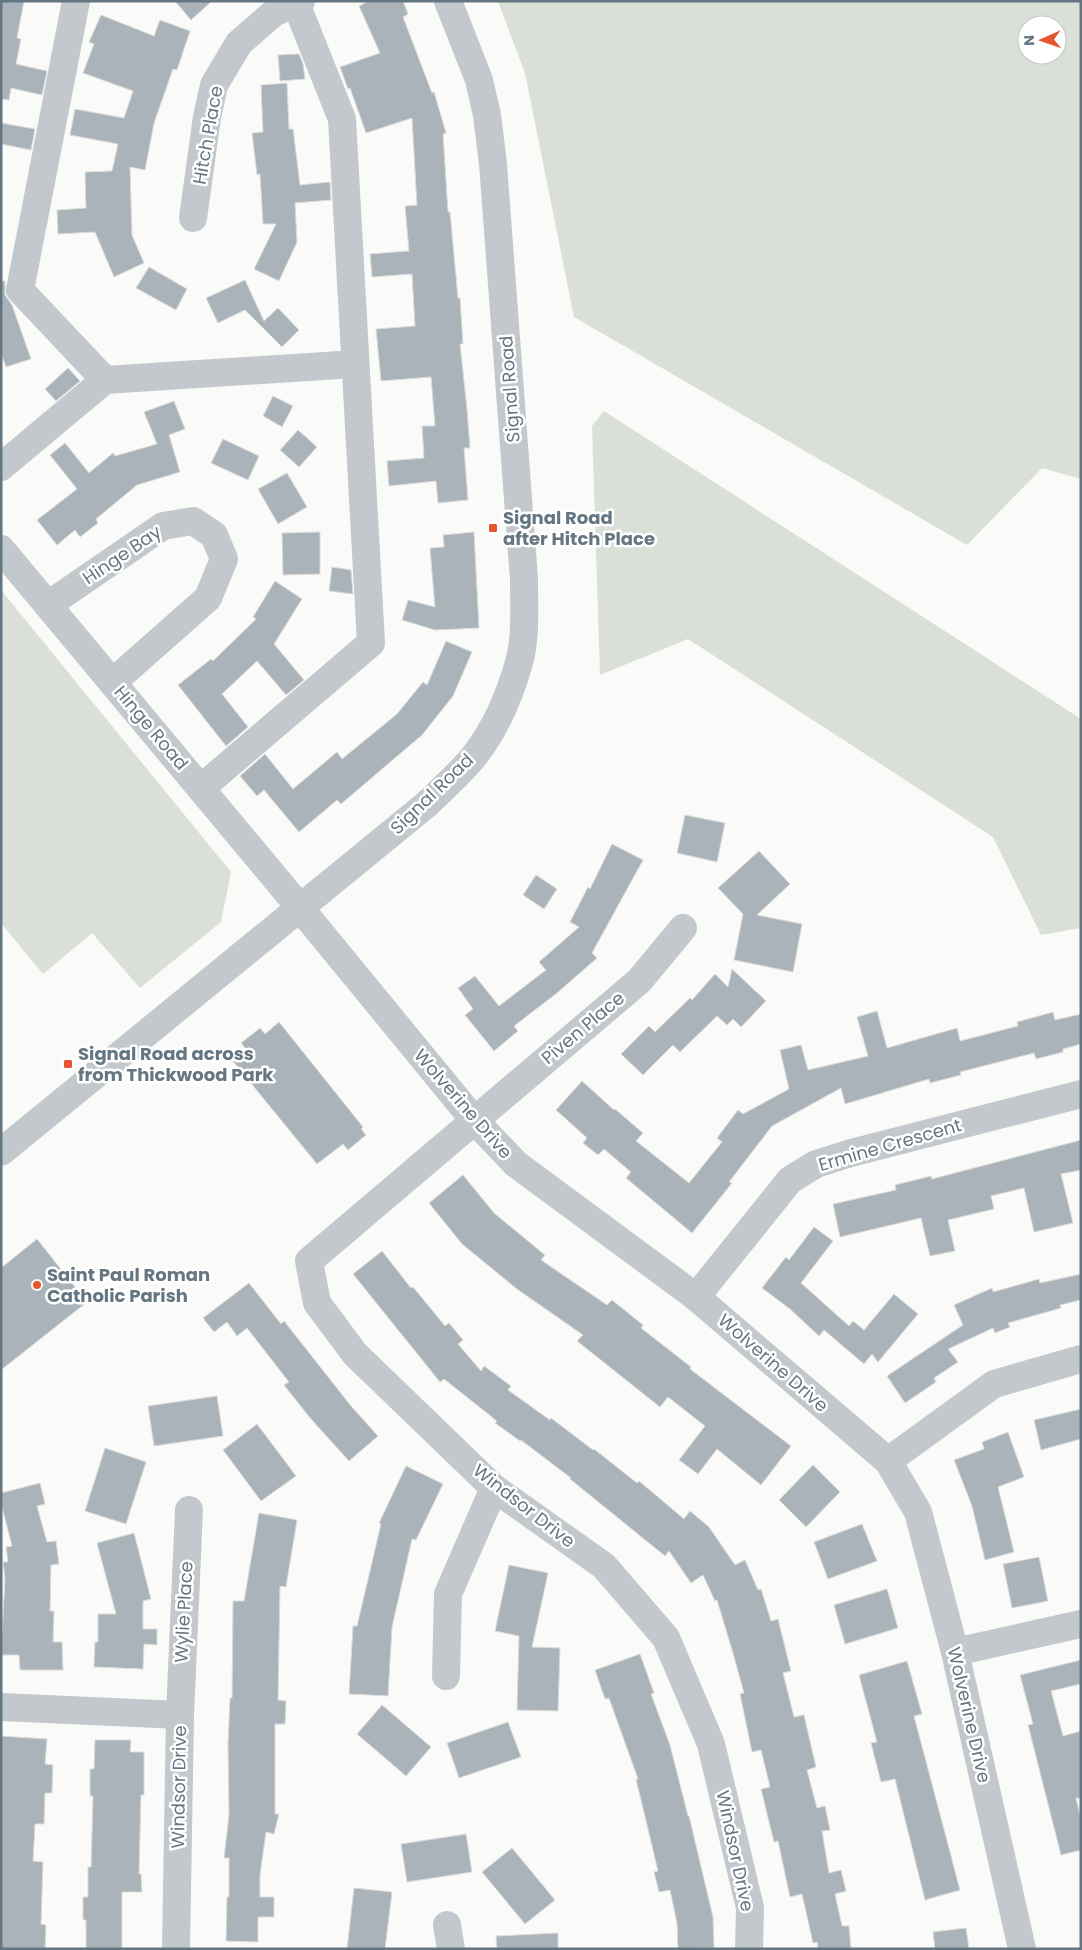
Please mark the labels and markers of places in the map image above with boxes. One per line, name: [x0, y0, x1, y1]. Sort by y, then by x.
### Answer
place label: Signal Road after Hitch Place: [503, 505, 655, 551]
marker: Signal Road after Hitch Place: [487, 522, 499, 534]
place label: Signal Road across from Thickwood Park: [78, 1041, 274, 1087]
marker: Signal Road across from Thickwood Park: [62, 1058, 74, 1070]
place label: Saint Paul Roman Catholic Parish: [47, 1262, 210, 1308]
marker: Saint Paul Roman Catholic Parish: [31, 1279, 43, 1291]

